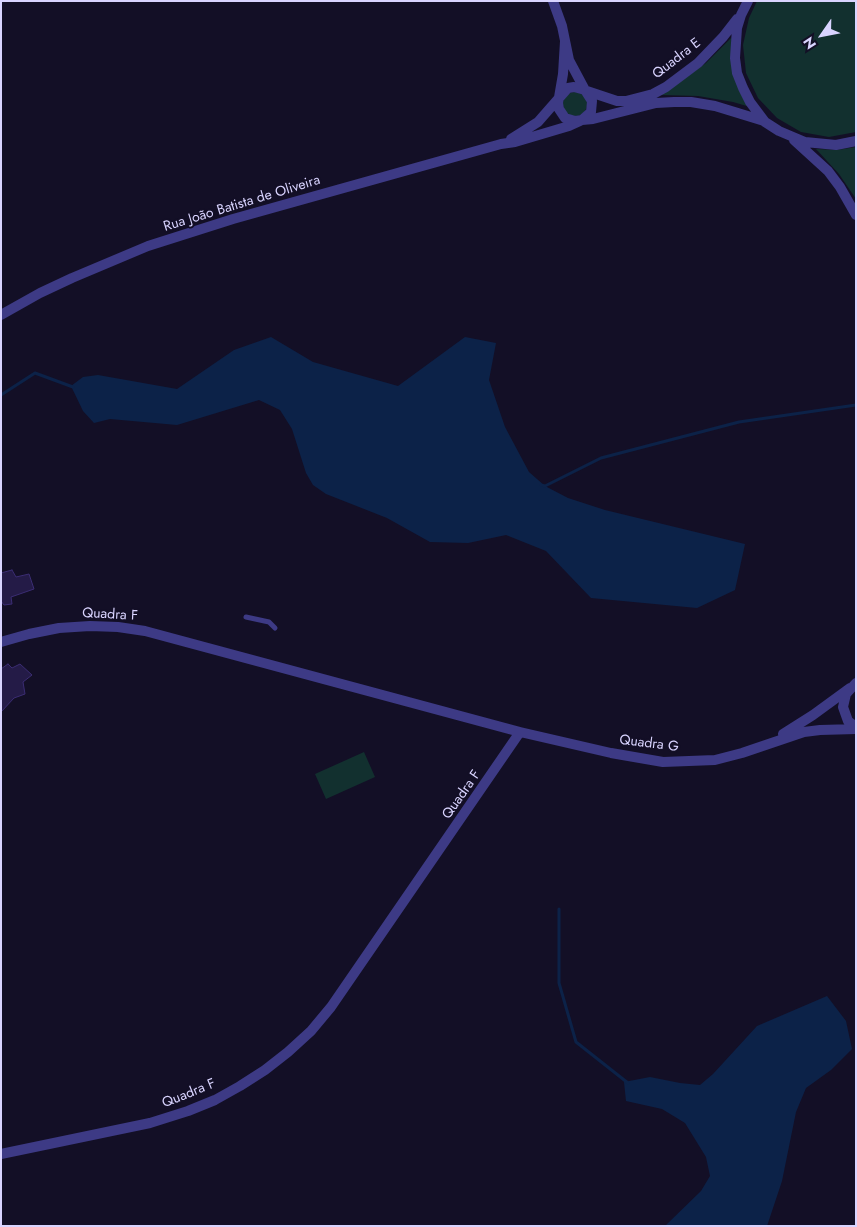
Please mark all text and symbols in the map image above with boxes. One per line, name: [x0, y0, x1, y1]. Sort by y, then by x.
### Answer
north arrow: [797, 10, 847, 60]
text: N: [798, 33, 821, 53]
street label: Quadra E: [650, 35, 704, 83]
street label: Rua João Batista de Oliveira: [162, 172, 322, 236]
street label: Quadra F: [82, 605, 138, 625]
street label: Quadra G: [618, 732, 680, 756]
street label: Quadra F: [439, 767, 485, 823]
street label: Quadra F: [160, 1076, 218, 1112]

